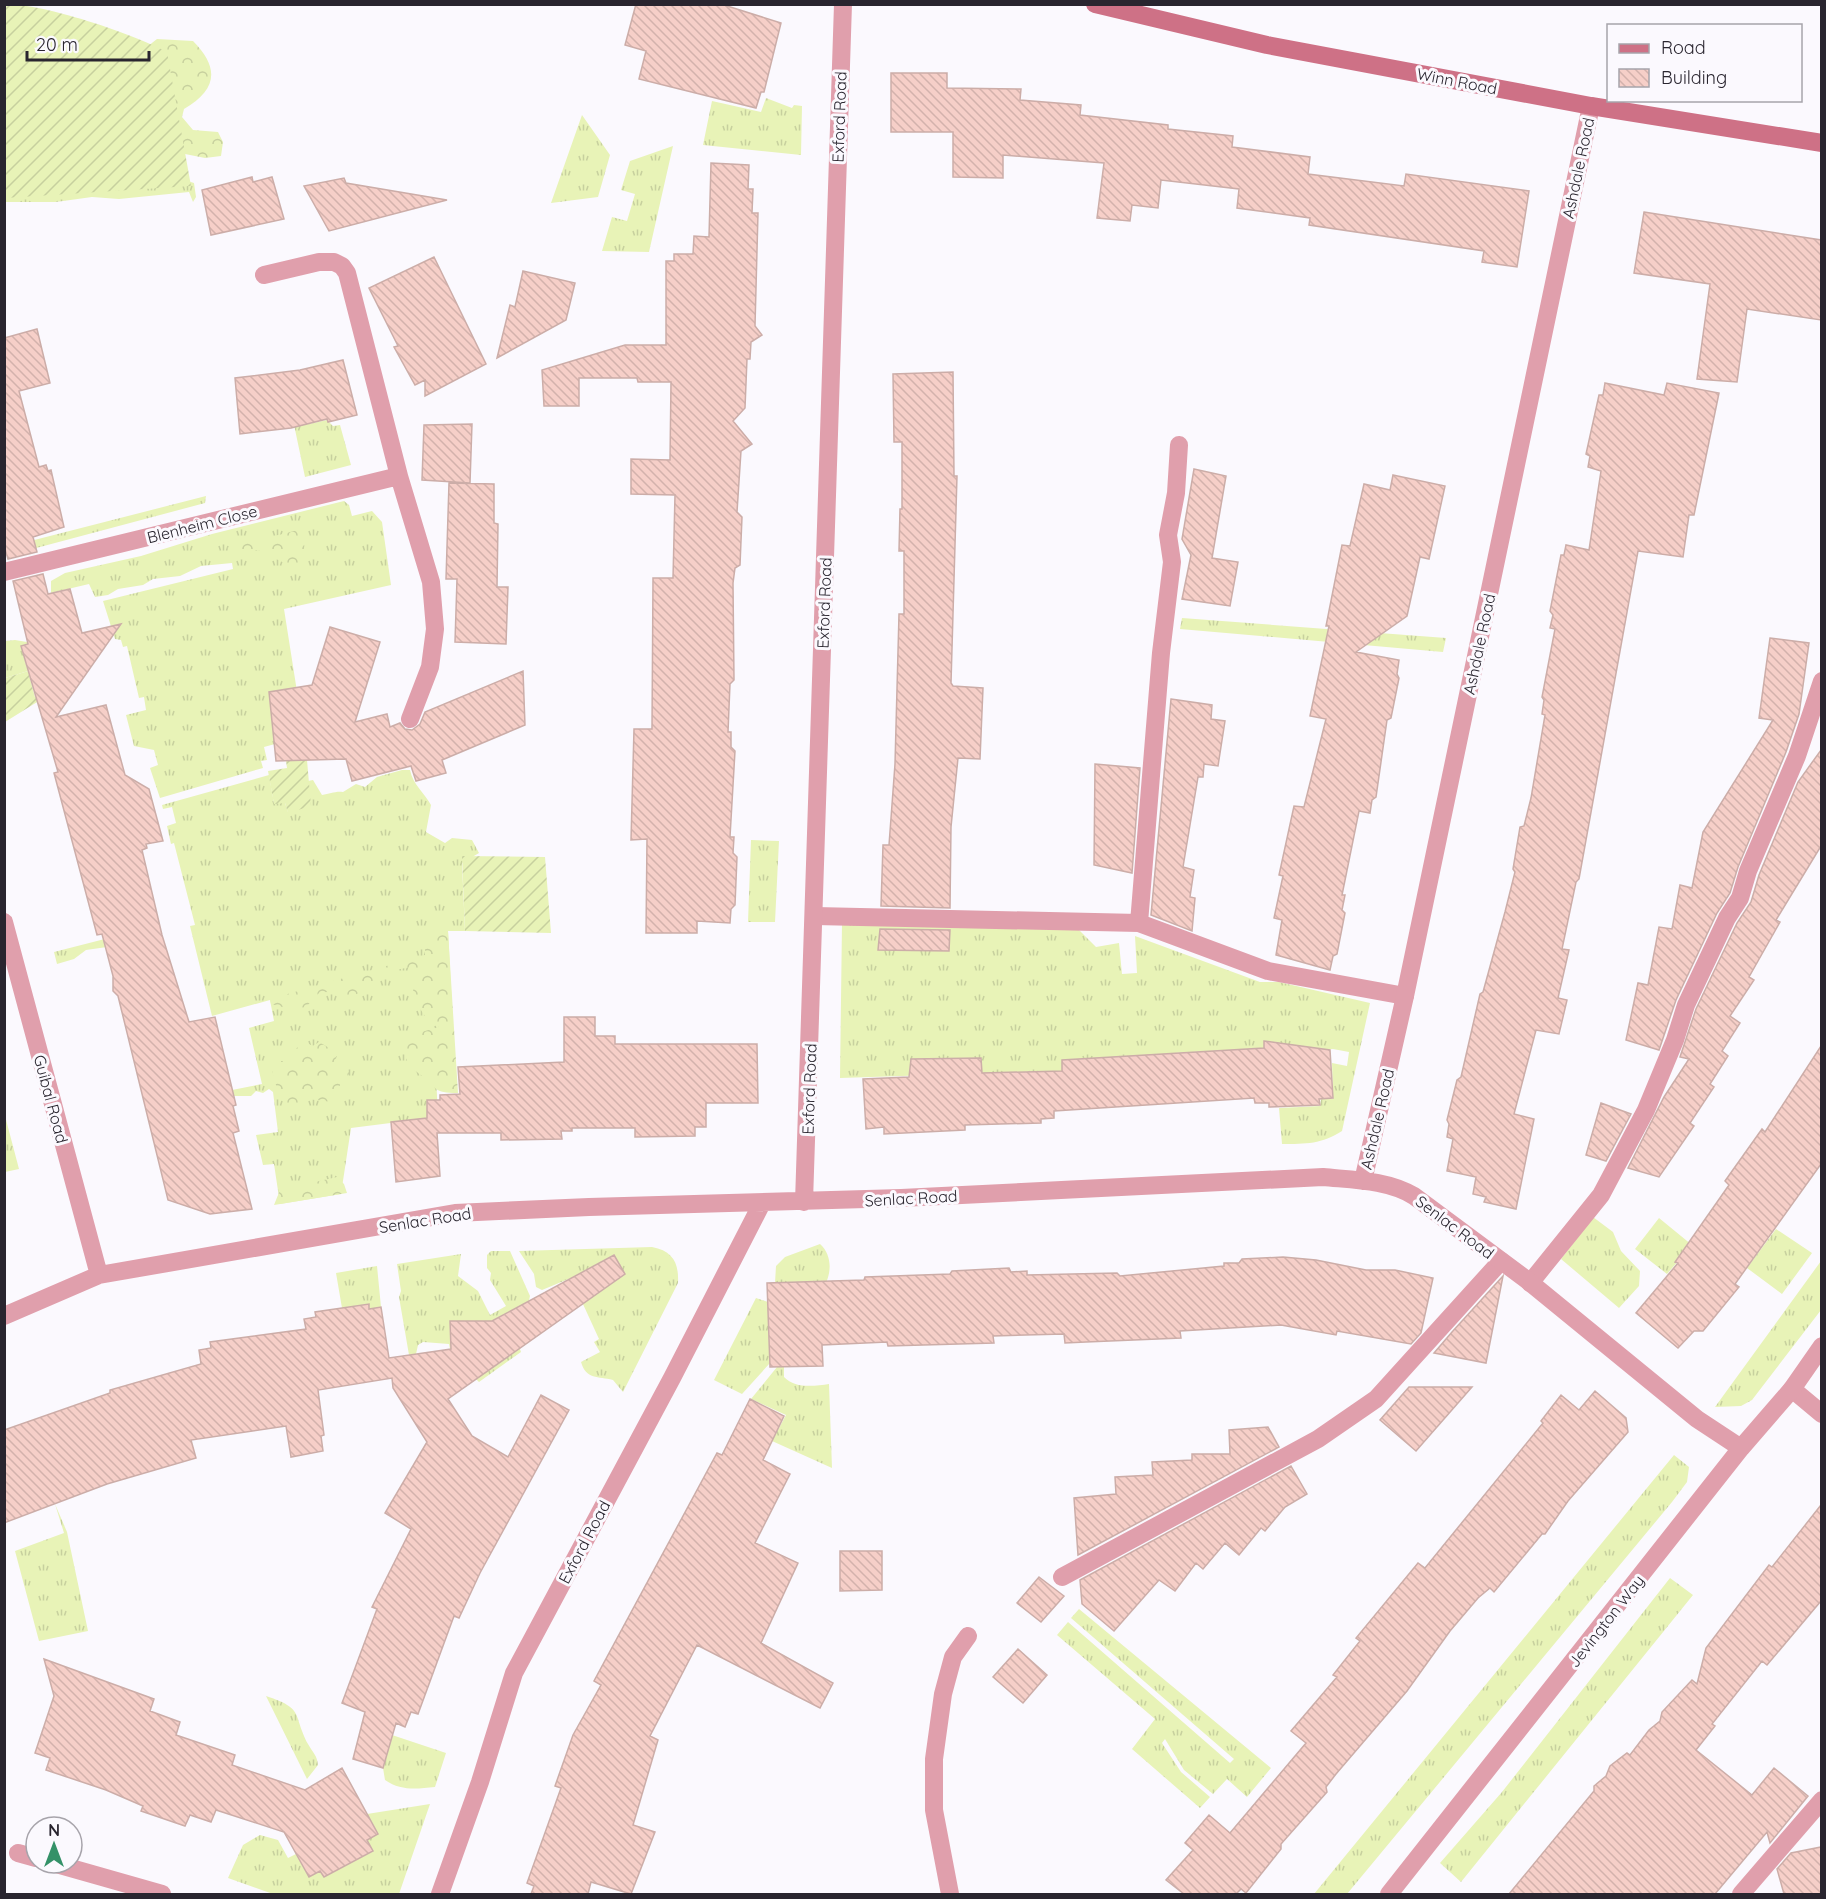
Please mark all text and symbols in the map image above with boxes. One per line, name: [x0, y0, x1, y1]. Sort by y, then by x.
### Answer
scale bar: [27, 24, 148, 62]
legend: [1607, 24, 1802, 102]
text: 20 m: [36, 33, 78, 56]
text: Road: [1661, 36, 1706, 59]
street label: Winn Road: [1415, 63, 1499, 99]
text: Building: [1661, 66, 1727, 89]
street label: Exford Road: [827, 71, 851, 163]
street label: Ashdale Road: [1558, 116, 1598, 220]
street label: Blenheim Close: [145, 501, 259, 547]
street label: Exford Road: [812, 557, 836, 649]
street label: Ashdale Road: [1459, 592, 1499, 696]
street label: Exford Road: [797, 1043, 821, 1135]
street label: Guibal Road: [30, 1053, 72, 1145]
street label: Ashdale Road: [1356, 1067, 1398, 1171]
street label: Senlac Road: [864, 1186, 958, 1210]
street label: Senlac Road: [1412, 1191, 1498, 1263]
street label: Senlac Road: [378, 1203, 472, 1237]
street label: Exford Road: [554, 1497, 614, 1587]
street label: Jevington Way: [1564, 1571, 1648, 1671]
north arrow: [24, 1815, 84, 1875]
text: N: [48, 1820, 60, 1840]

